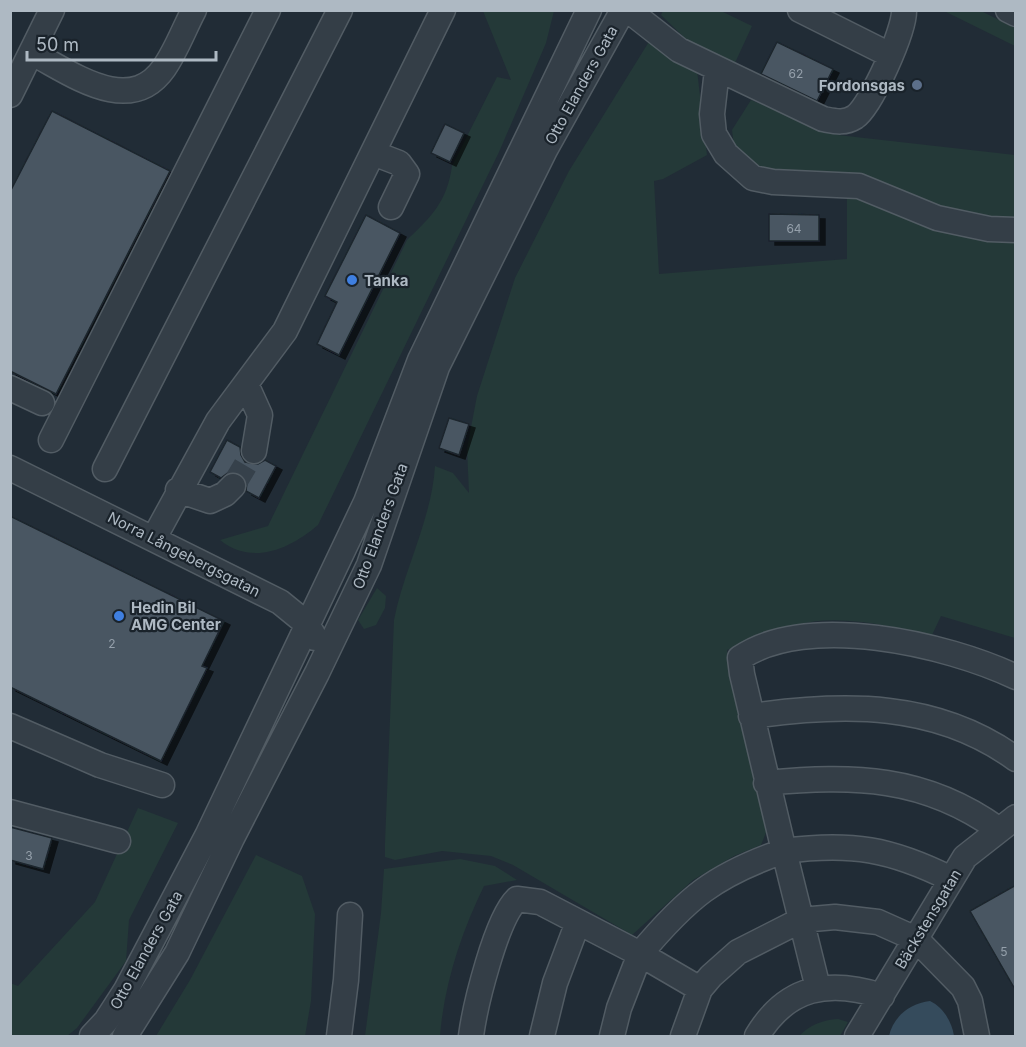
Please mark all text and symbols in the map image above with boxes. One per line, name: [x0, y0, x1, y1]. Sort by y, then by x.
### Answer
street label: Otto Elanders Gata: [541, 22, 621, 148]
scale bar: [27, 24, 216, 62]
text: 50 m: [36, 34, 79, 55]
house number: 62: [789, 66, 803, 81]
place label: Fordonsgas: [819, 76, 905, 95]
marker: Fordonsgas: [910, 78, 924, 92]
house number: 64: [786, 221, 802, 236]
place label: Tanka: [364, 271, 408, 290]
marker: Tanka: [345, 273, 359, 287]
street label: Otto Elanders Gata: [348, 460, 412, 592]
street label: Norra Långebergsgatan: [105, 507, 263, 601]
place label: Hedin Bil AMG Center: [131, 598, 221, 634]
marker: Hedin Bil AMG Center: [112, 609, 126, 623]
house number: 2: [108, 636, 116, 651]
house number: 3: [25, 848, 33, 863]
street label: Bäckstensgatan: [891, 866, 965, 972]
street label: Otto Elanders Gata: [106, 887, 186, 1013]
house number: 5: [1000, 944, 1008, 959]

